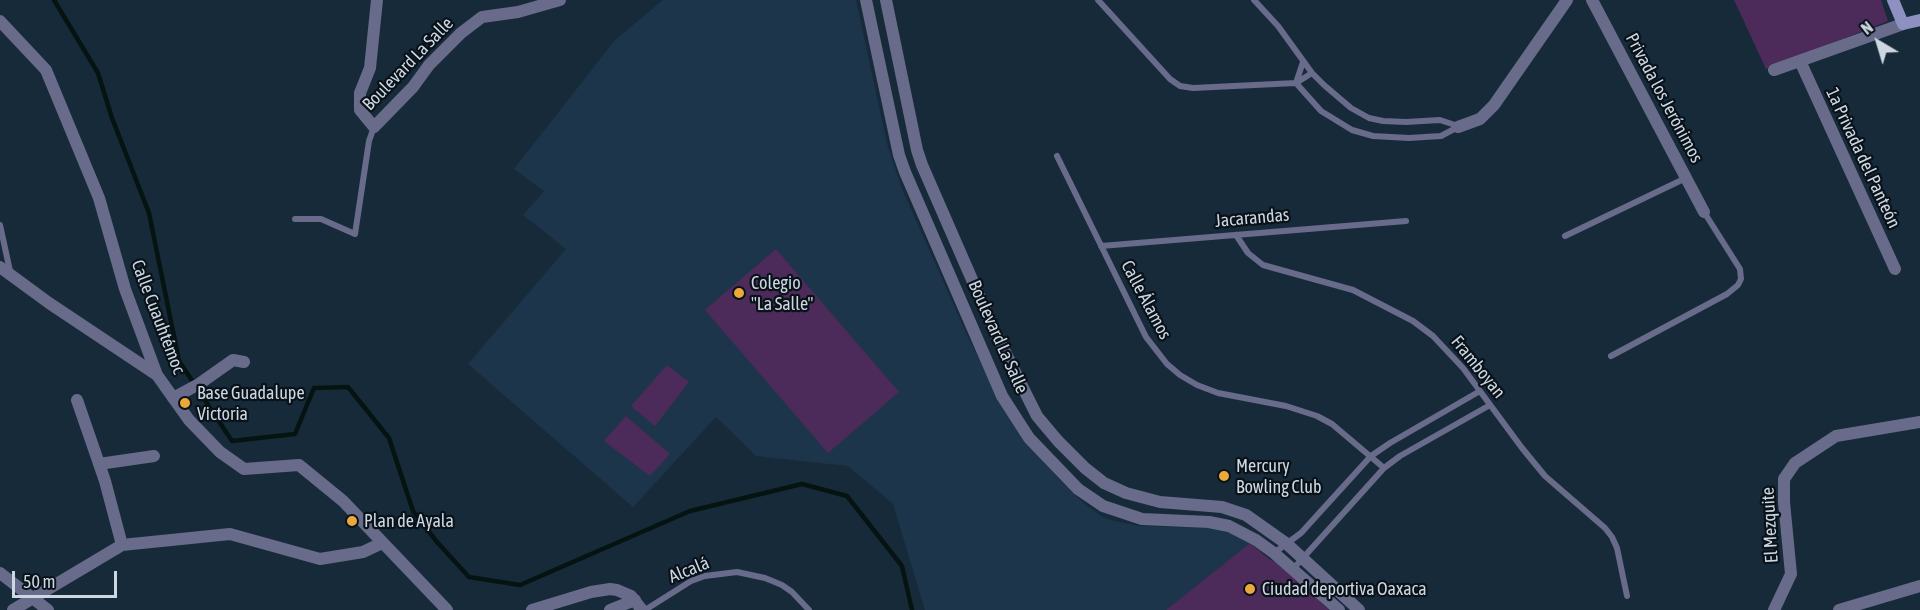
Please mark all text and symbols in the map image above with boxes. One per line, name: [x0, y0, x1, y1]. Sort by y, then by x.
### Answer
north arrow: [1848, 12, 1908, 72]
street label: Boulevard La Salle: [358, 13, 458, 115]
text: N: [1858, 18, 1876, 38]
street label: Privada los Jerónimos: [1621, 30, 1707, 166]
street label: 1a Privada del Panteón: [1821, 84, 1905, 232]
street label: Jacarandas: [1214, 204, 1290, 232]
street label: Calle Cuauhtémoc: [126, 257, 190, 377]
street label: Calle Álamos: [1116, 257, 1176, 343]
place label: Colegio "La Salle": [751, 272, 813, 314]
street label: Boulevard La Salle: [963, 277, 1033, 397]
marker: Colegio "La Salle": [732, 286, 746, 300]
street label: Framboyan: [1446, 331, 1510, 403]
place label: Base Guadalupe Victoria: [197, 382, 305, 424]
marker: Base Guadalupe Victoria: [178, 396, 192, 410]
place label: Mercury Bowling Club: [1236, 455, 1321, 498]
marker: Mercury Bowling Club: [1217, 469, 1231, 483]
street label: El Mezquite: [1757, 486, 1783, 564]
place label: Plan de Ayala: [364, 510, 454, 532]
marker: Plan de Ayala: [345, 514, 359, 528]
street label: Alcalá: [666, 552, 712, 588]
scale bar: [15, 559, 120, 597]
text: 50 m: [23, 571, 55, 592]
place label: Ciudad deportiva Oaxaca: [1262, 578, 1427, 600]
marker: Ciudad deportiva Oaxaca: [1243, 582, 1257, 596]

